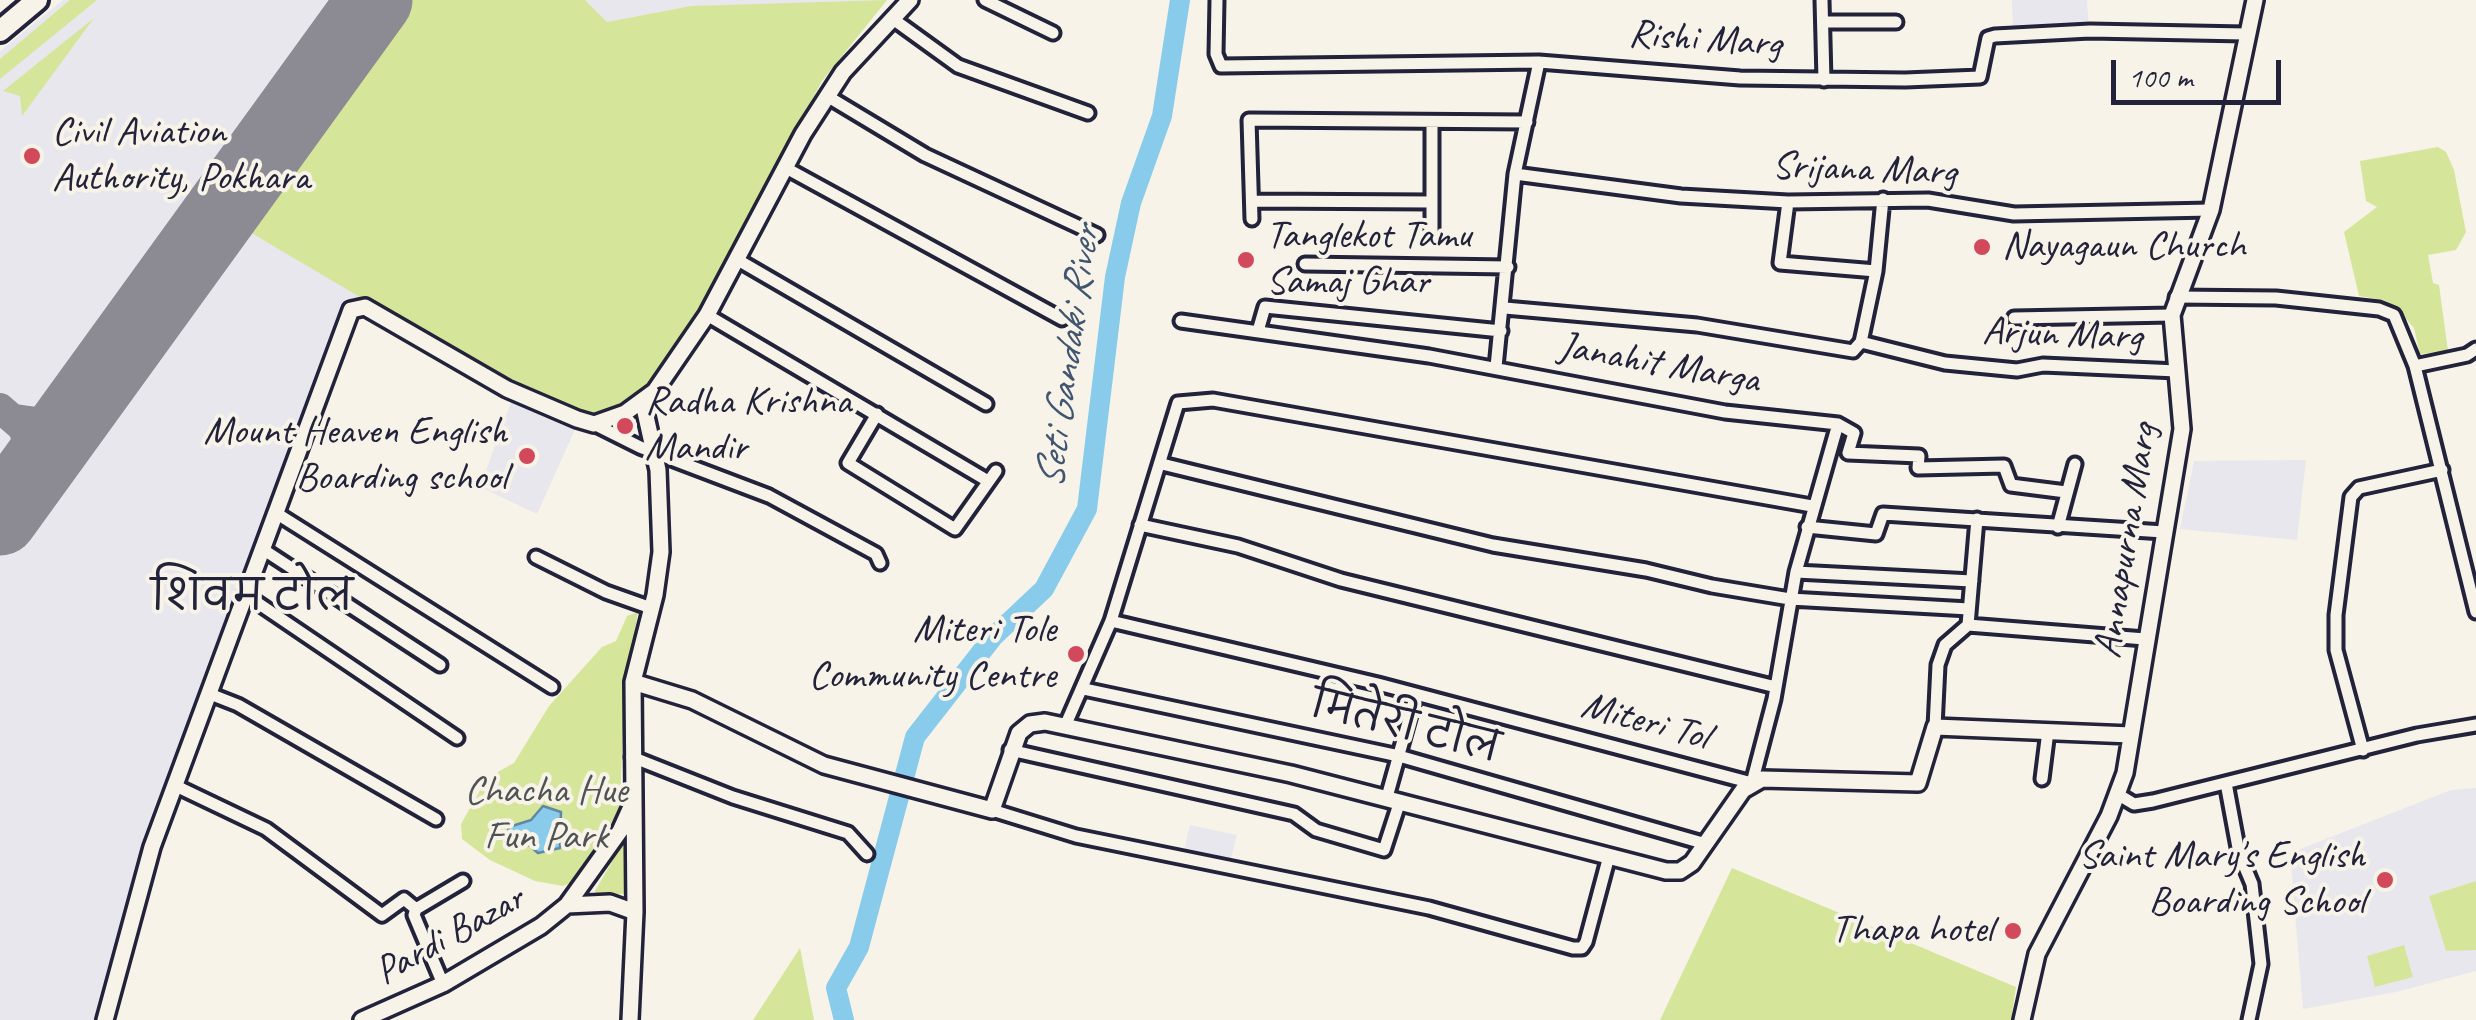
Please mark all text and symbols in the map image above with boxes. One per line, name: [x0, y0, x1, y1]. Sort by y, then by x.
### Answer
street label: Rishi Marg: [1627, 11, 1783, 69]
scale bar: [2116, 40, 2286, 102]
text: 100 m: [2128, 58, 2193, 96]
place label: Civil Aviation Authority, Pokhara: [52, 109, 309, 203]
street label: Srijana Marg: [1771, 143, 1957, 197]
marker: Civil Aviation Authority, Pokhara: [21, 145, 43, 167]
place label: Tanglekot Tamu Samaj Ghar: [1266, 213, 1471, 307]
place label: Nayagaun Church: [2002, 223, 2246, 271]
water label: Seti Gandaki River: [1026, 224, 1112, 492]
marker: Nayagaun Church: [1971, 236, 1993, 258]
marker: Tanglekot Tamu Samaj Ghar: [1235, 249, 1257, 271]
street label: Arjun Marg: [1981, 308, 2143, 362]
street label: Janahit Marga: [1555, 323, 1763, 405]
place label: Radha Krishna Mandir: [645, 379, 851, 473]
place label: Mount Heaven English Boarding school: [203, 409, 507, 503]
marker: Radha Krishna Mandir: [614, 415, 636, 437]
street label: Annapurna Marg: [2085, 420, 2169, 662]
marker: Mount Heaven English Boarding school: [516, 445, 538, 467]
district label: शिवम टोल: [151, 573, 353, 623]
place label: Miteri Tole Community Centre: [809, 607, 1056, 701]
marker: Miteri Tole Community Centre: [1065, 643, 1087, 665]
street label: मितेरी टोल: [1306, 681, 1504, 775]
street label: Miteri Tol: [1576, 682, 1714, 762]
park label: Chacha Hue Fun Park: [464, 768, 628, 862]
place label: Saint Mary's English Boarding School: [2078, 833, 2365, 927]
marker: Saint Mary's English Boarding School: [2374, 869, 2396, 891]
street label: Pardi Bazar: [367, 875, 533, 997]
place label: Thapa hotel: [1831, 907, 1993, 955]
marker: Thapa hotel: [2002, 920, 2024, 942]

